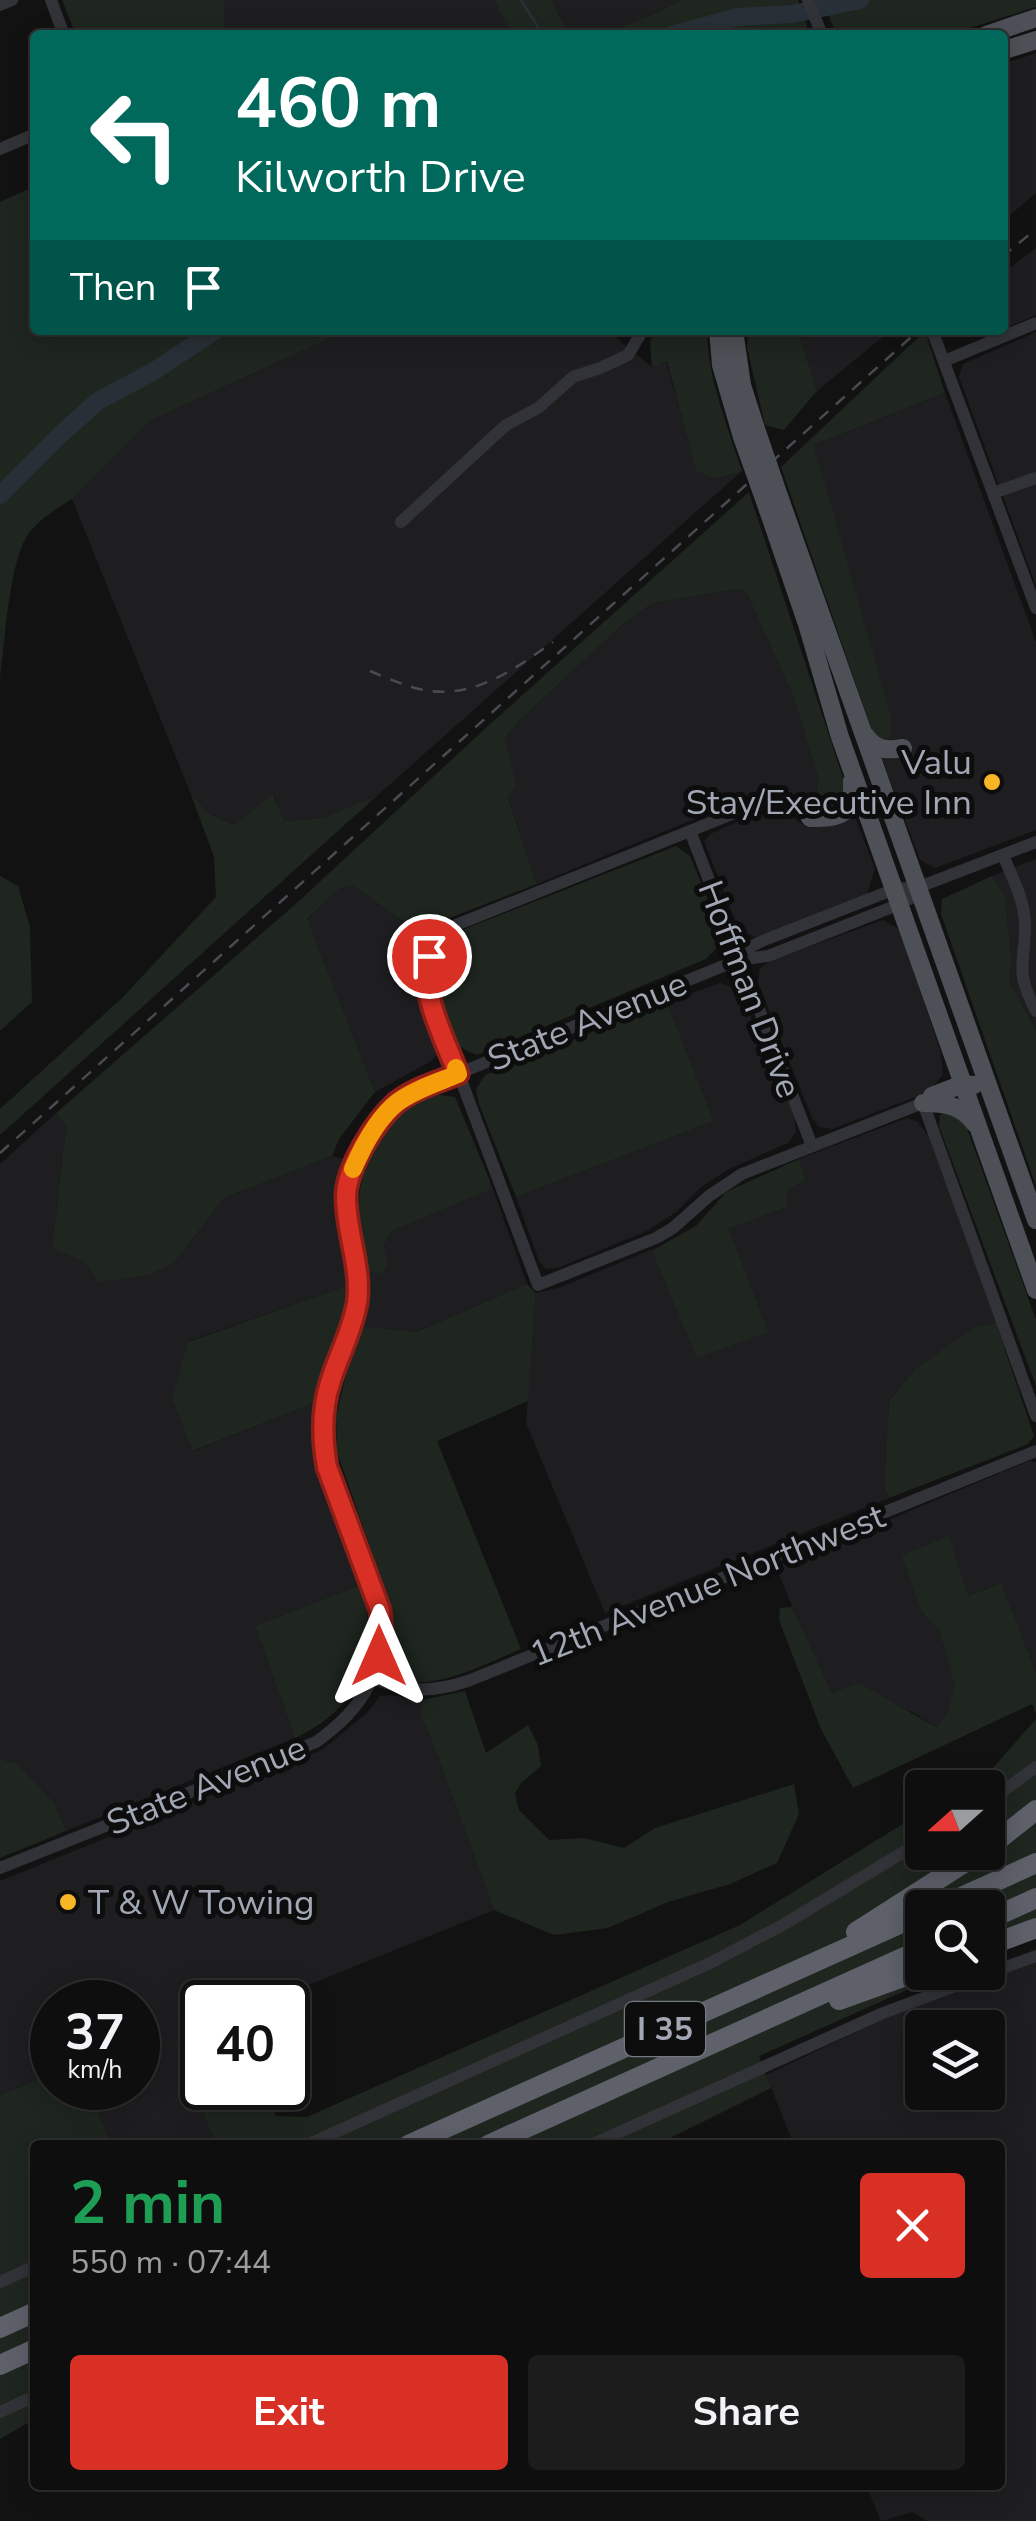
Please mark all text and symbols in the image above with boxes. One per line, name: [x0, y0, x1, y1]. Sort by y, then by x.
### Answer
text: 460 m: [235, 56, 441, 152]
icon: left: [70, 70, 200, 200]
text: Kilworth Drive: [235, 147, 526, 208]
icon: arrive: [176, 260, 231, 315]
text: Then: [70, 262, 156, 313]
place label: Valu Stay/Executive Inn: [686, 739, 972, 826]
marker: Valu Stay/Executive Inn: [981, 771, 1003, 793]
street label: Hoffman Drive: [687, 874, 813, 1105]
pin: [387, 914, 472, 999]
icon: arrive: [402, 929, 457, 984]
street label: State Avenue: [481, 960, 694, 1083]
street label: 12th Avenue Northwest: [523, 1492, 892, 1678]
position arrow: [327, 1604, 431, 1708]
street label: State Avenue: [100, 1724, 313, 1847]
north arrow: [905, 1770, 1005, 1870]
map controls: [905, 1770, 1005, 2110]
place label: T & W Towing: [88, 1879, 314, 1926]
button: search: [905, 1890, 1005, 1990]
marker: T & W Towing: [57, 1891, 79, 1913]
speed limit sign: 40: [180, 1980, 310, 2110]
text: 37: [65, 1998, 125, 2067]
road number: I 35: [625, 2002, 705, 2056]
button: layers: [905, 2010, 1005, 2110]
text: km/h: [67, 2053, 123, 2087]
text: 2 min: [70, 2162, 225, 2244]
button: close: [860, 2173, 965, 2278]
text: 550 m · 07:44: [70, 2241, 271, 2284]
button: Exit: [70, 2355, 508, 2470]
button: Share: [528, 2355, 965, 2470]

